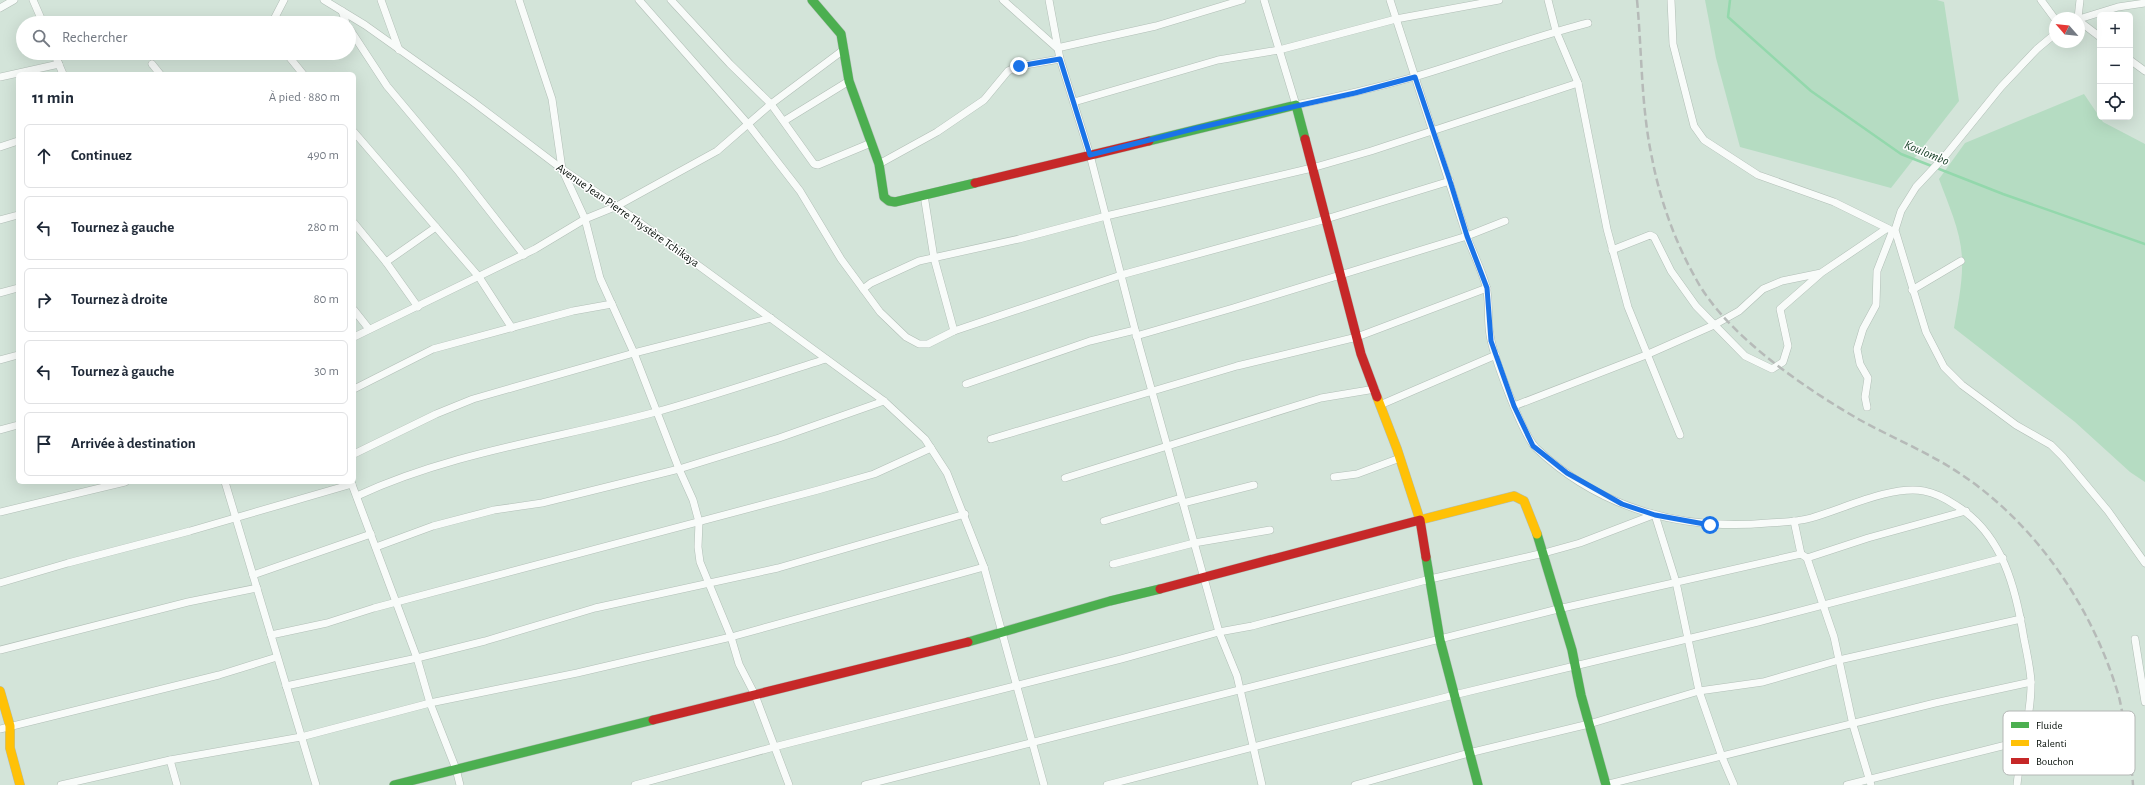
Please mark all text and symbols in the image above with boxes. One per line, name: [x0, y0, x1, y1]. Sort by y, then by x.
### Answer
north arrow: [2049, 12, 2085, 48]
map controls: [2097, 12, 2133, 120]
button: +: [2097, 12, 2133, 48]
search box: [16, 16, 356, 60]
icon: search: [30, 27, 52, 49]
text: Rechercher: [62, 30, 127, 45]
button: −: [2097, 48, 2133, 84]
route end: [1010, 57, 1028, 75]
button: locate: [2097, 84, 2133, 120]
text: 11 min: [32, 89, 74, 106]
text: À pied · 880 m: [269, 91, 340, 104]
water label: Koulombo: [1902, 139, 1951, 168]
icon: ahead: [33, 145, 55, 167]
text: Continuez: [71, 148, 132, 163]
text: 490 m: [307, 149, 339, 162]
street label: Avenue Jean Pierre Thystère Tchikaya: [554, 161, 702, 270]
icon: left: [33, 217, 55, 239]
text: Tournez à gauche: [71, 220, 174, 235]
text: 280 m: [308, 221, 339, 234]
icon: right: [33, 289, 55, 311]
text: Tournez à droite: [71, 292, 168, 307]
text: 80 m: [313, 293, 339, 306]
icon: left: [33, 361, 55, 383]
text: Tournez à gauche: [71, 364, 174, 379]
text: 30 m: [314, 365, 339, 378]
icon: arrive: [33, 433, 55, 455]
text: Arrivée à destination: [71, 436, 196, 451]
route start: [1701, 516, 1719, 534]
legend: [2003, 711, 2135, 775]
text: Fluide: [2036, 720, 2063, 731]
text: Ralenti: [2036, 738, 2067, 749]
text: Bouchon: [2036, 756, 2074, 767]

